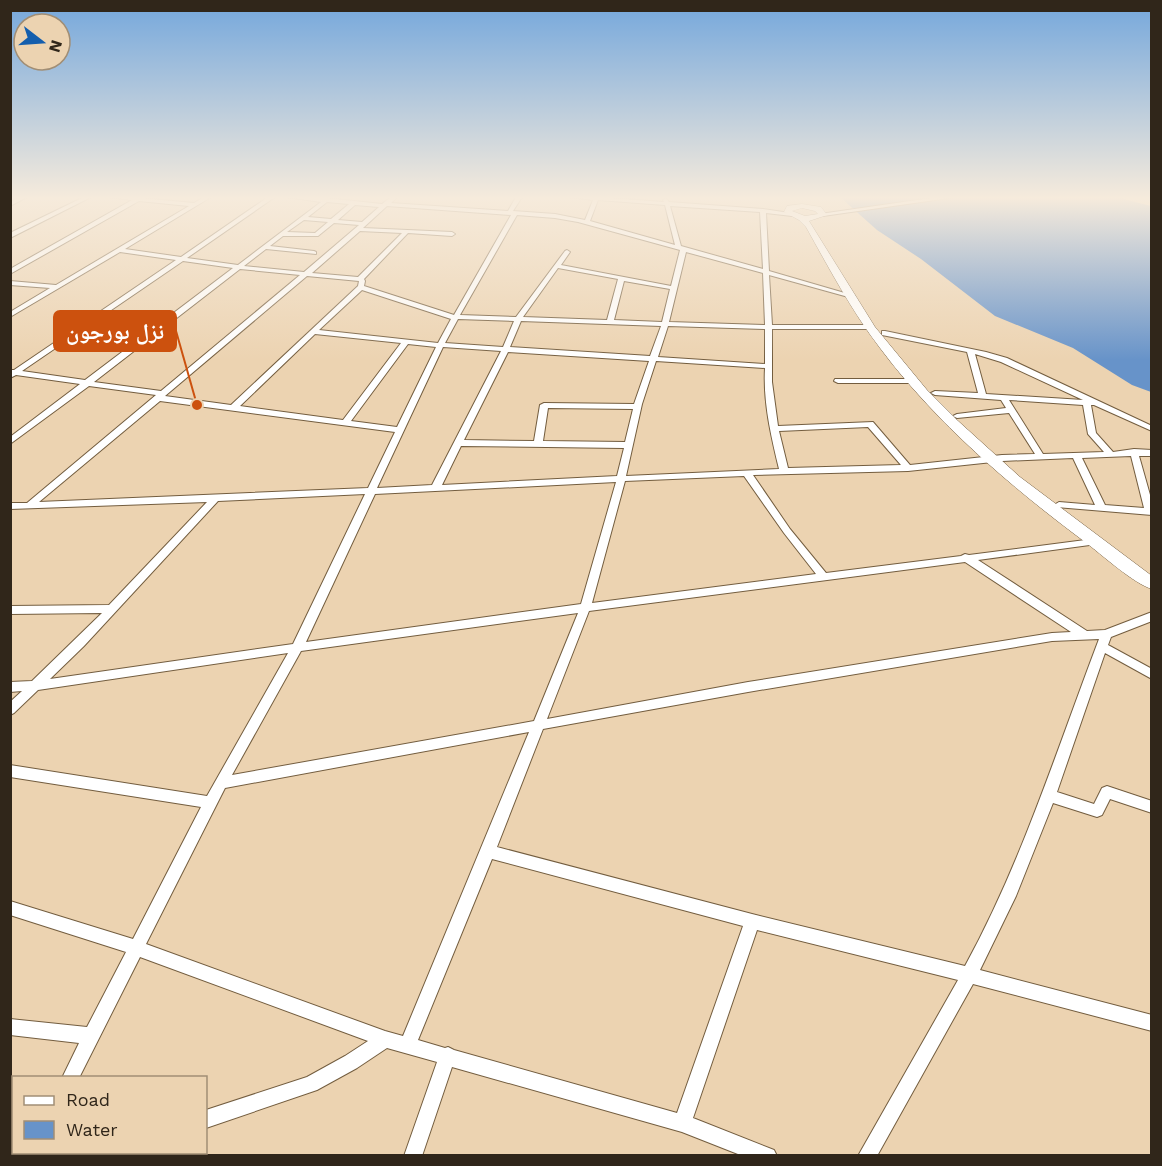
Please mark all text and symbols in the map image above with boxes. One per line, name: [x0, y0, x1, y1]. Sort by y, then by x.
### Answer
north arrow: [12, 12, 72, 72]
text: N: [45, 38, 67, 55]
callout: نزل بورجون: [54, 311, 176, 351]
text: نزل بورجون: [66, 319, 164, 345]
legend: [12, 1076, 207, 1154]
text: Road: [66, 1089, 110, 1110]
text: Water: [66, 1119, 118, 1140]

